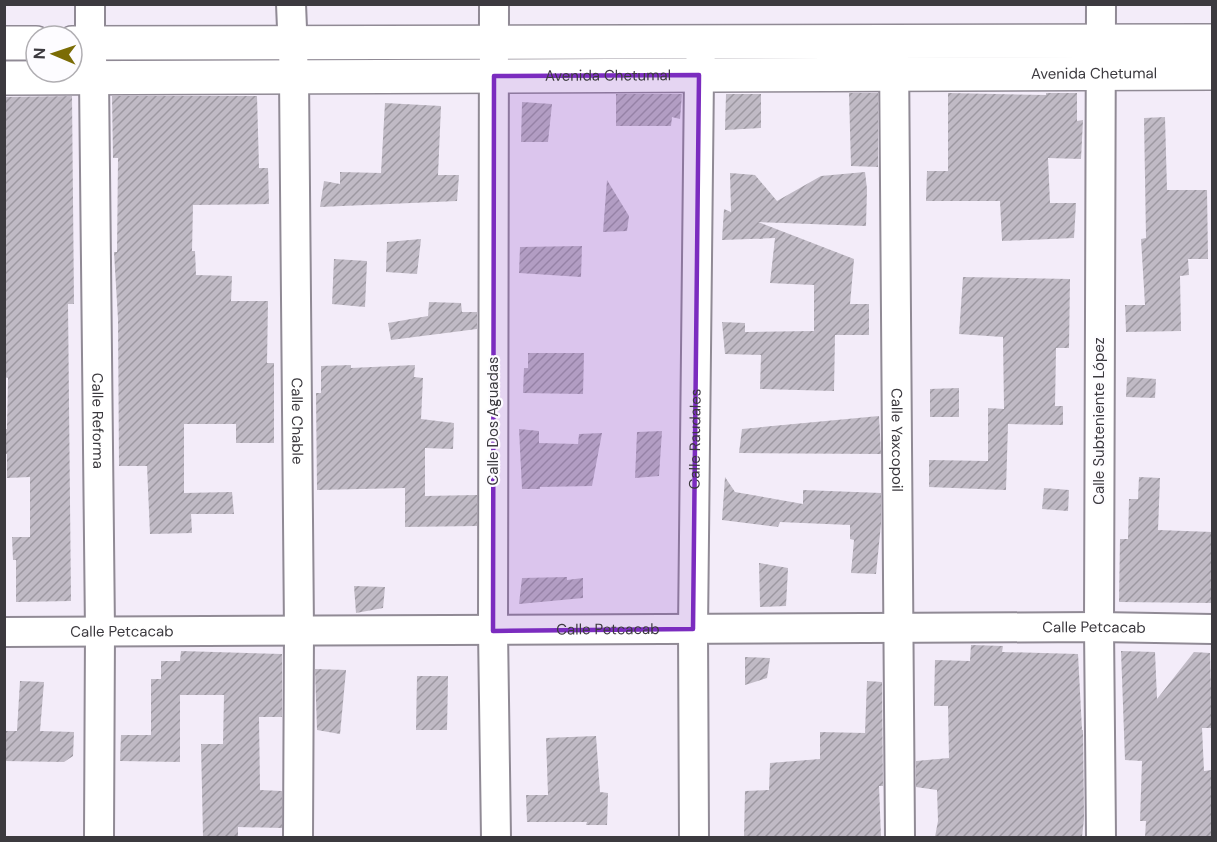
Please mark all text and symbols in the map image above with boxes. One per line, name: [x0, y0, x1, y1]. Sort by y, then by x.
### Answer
north arrow: [24, 24, 84, 84]
text: N: [29, 47, 50, 60]
street label: Avenida Chetumal: [1031, 63, 1157, 84]
street label: Avenida Chetumal: [545, 65, 671, 86]
street label: Calle Subteniente López: [1089, 337, 1109, 505]
street label: Calle Dos Aguadas: [483, 356, 503, 486]
street label: Calle Reforma: [87, 373, 108, 469]
street label: Calle Chable: [287, 377, 307, 465]
street label: Calle Yaxcopoil: [887, 388, 907, 492]
street label: Calle Raudales: [685, 389, 706, 489]
street label: Calle Petcacab: [1042, 617, 1146, 638]
street label: Calle Petcacab: [556, 619, 660, 639]
street label: Calle Petcacab: [70, 621, 174, 642]

